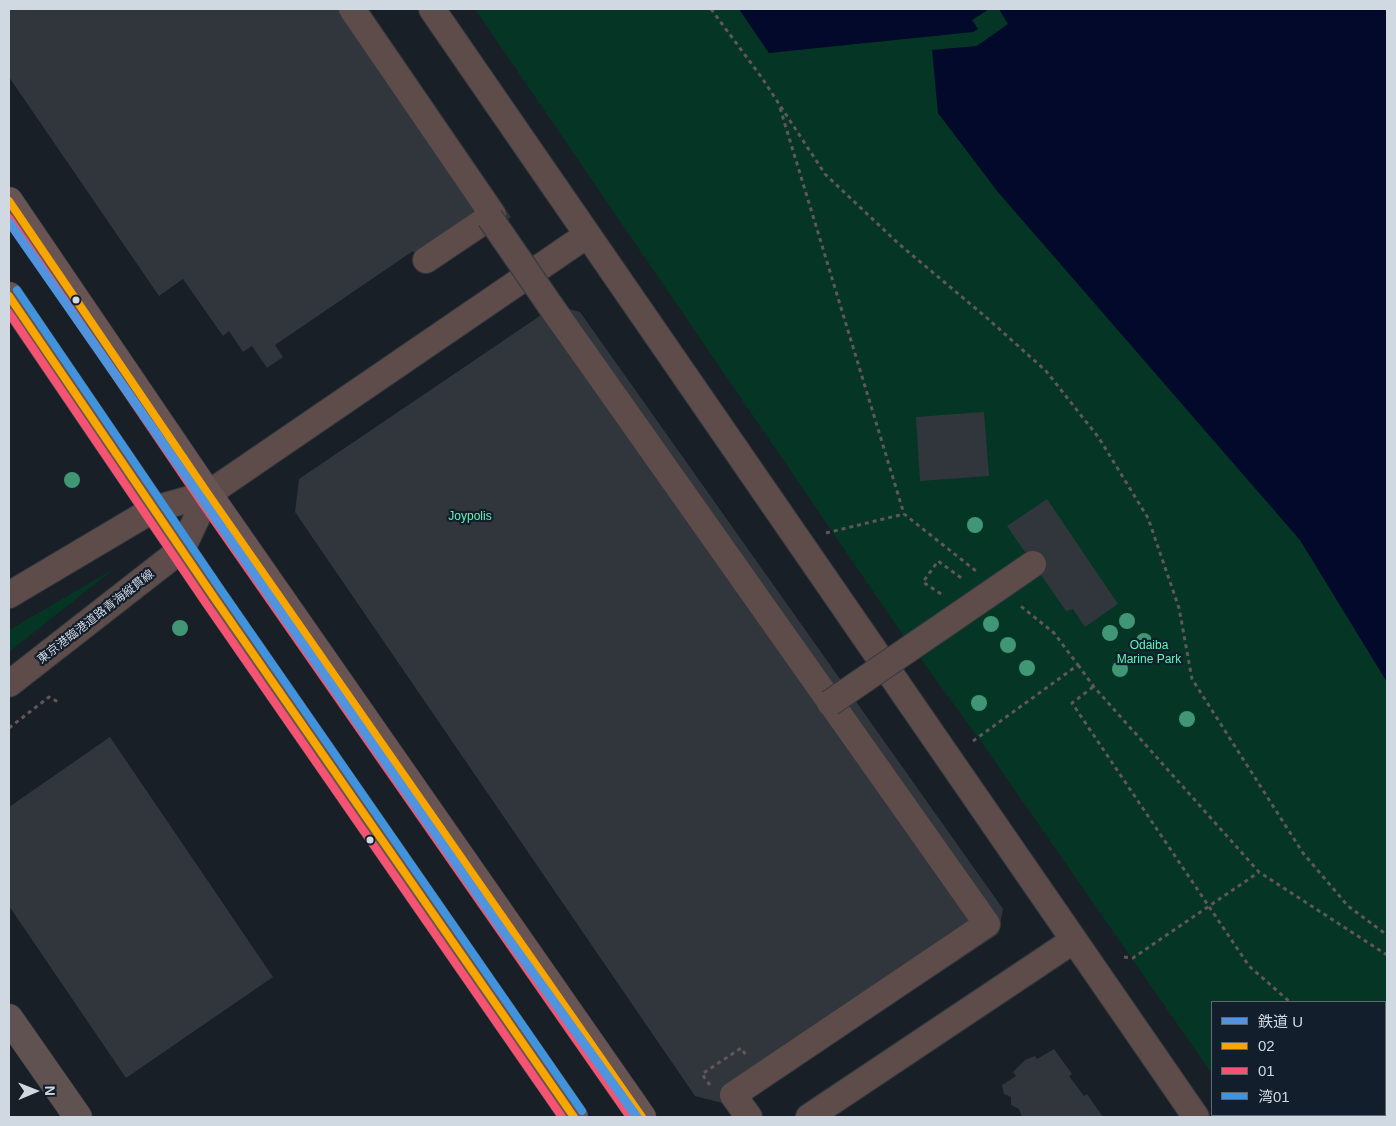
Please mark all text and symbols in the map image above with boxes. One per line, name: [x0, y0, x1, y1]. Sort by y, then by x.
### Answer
unlabelled marker: [71, 295, 81, 305]
park label: Joypolis: [448, 510, 492, 524]
street label: 東京港臨港道路青海縦貫線: [35, 567, 157, 667]
park label: Odaiba Marine Park: [1117, 639, 1181, 667]
unlabelled marker: [365, 835, 375, 845]
legend: [1211, 1001, 1386, 1116]
text: 鉄道 U: [1258, 1013, 1303, 1030]
text: 02: [1258, 1037, 1275, 1054]
text: 01: [1258, 1062, 1275, 1079]
north arrow: [10, 1066, 60, 1116]
text: N: [42, 1086, 58, 1096]
text: 湾01: [1258, 1088, 1290, 1105]

